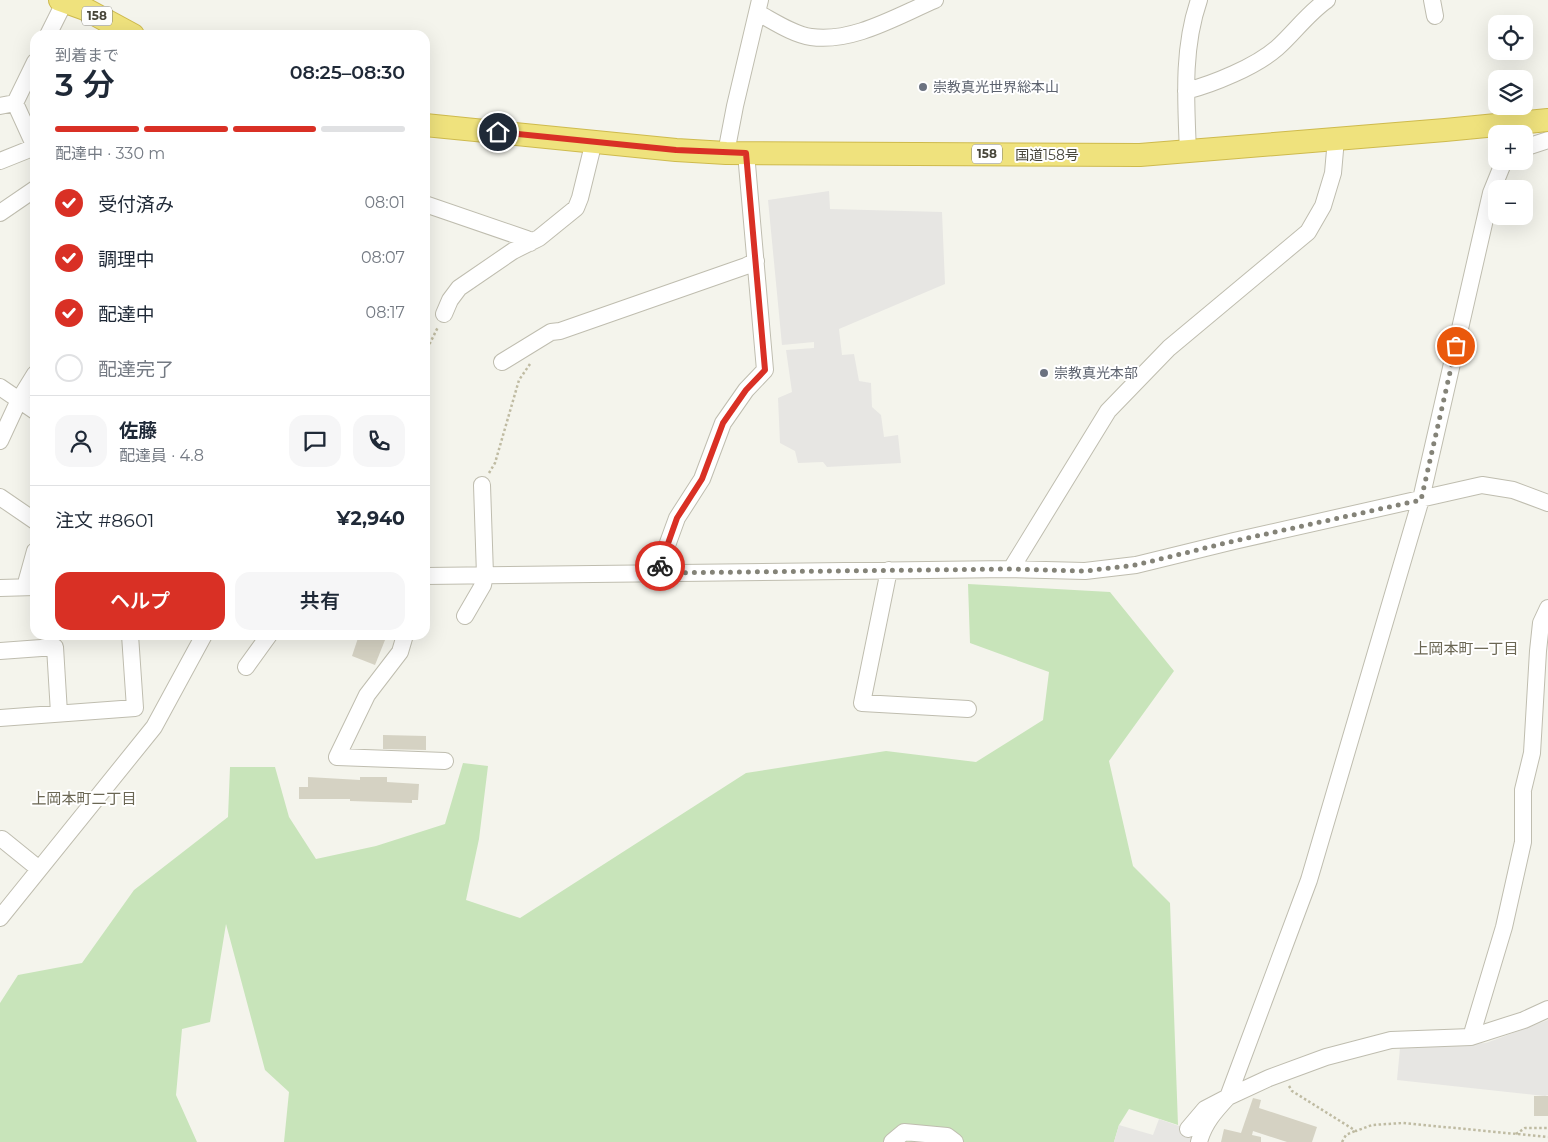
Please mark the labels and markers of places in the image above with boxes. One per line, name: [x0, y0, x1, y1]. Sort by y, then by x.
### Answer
place label: 崇教真光世界総本山: [933, 78, 1059, 96]
marker: 崇教真光世界総本山: [917, 81, 929, 93]
pin: [477, 111, 519, 153]
pin: [1435, 325, 1477, 367]
place label: 崇教真光本部: [1054, 364, 1138, 382]
marker: 崇教真光本部: [1038, 367, 1050, 379]

